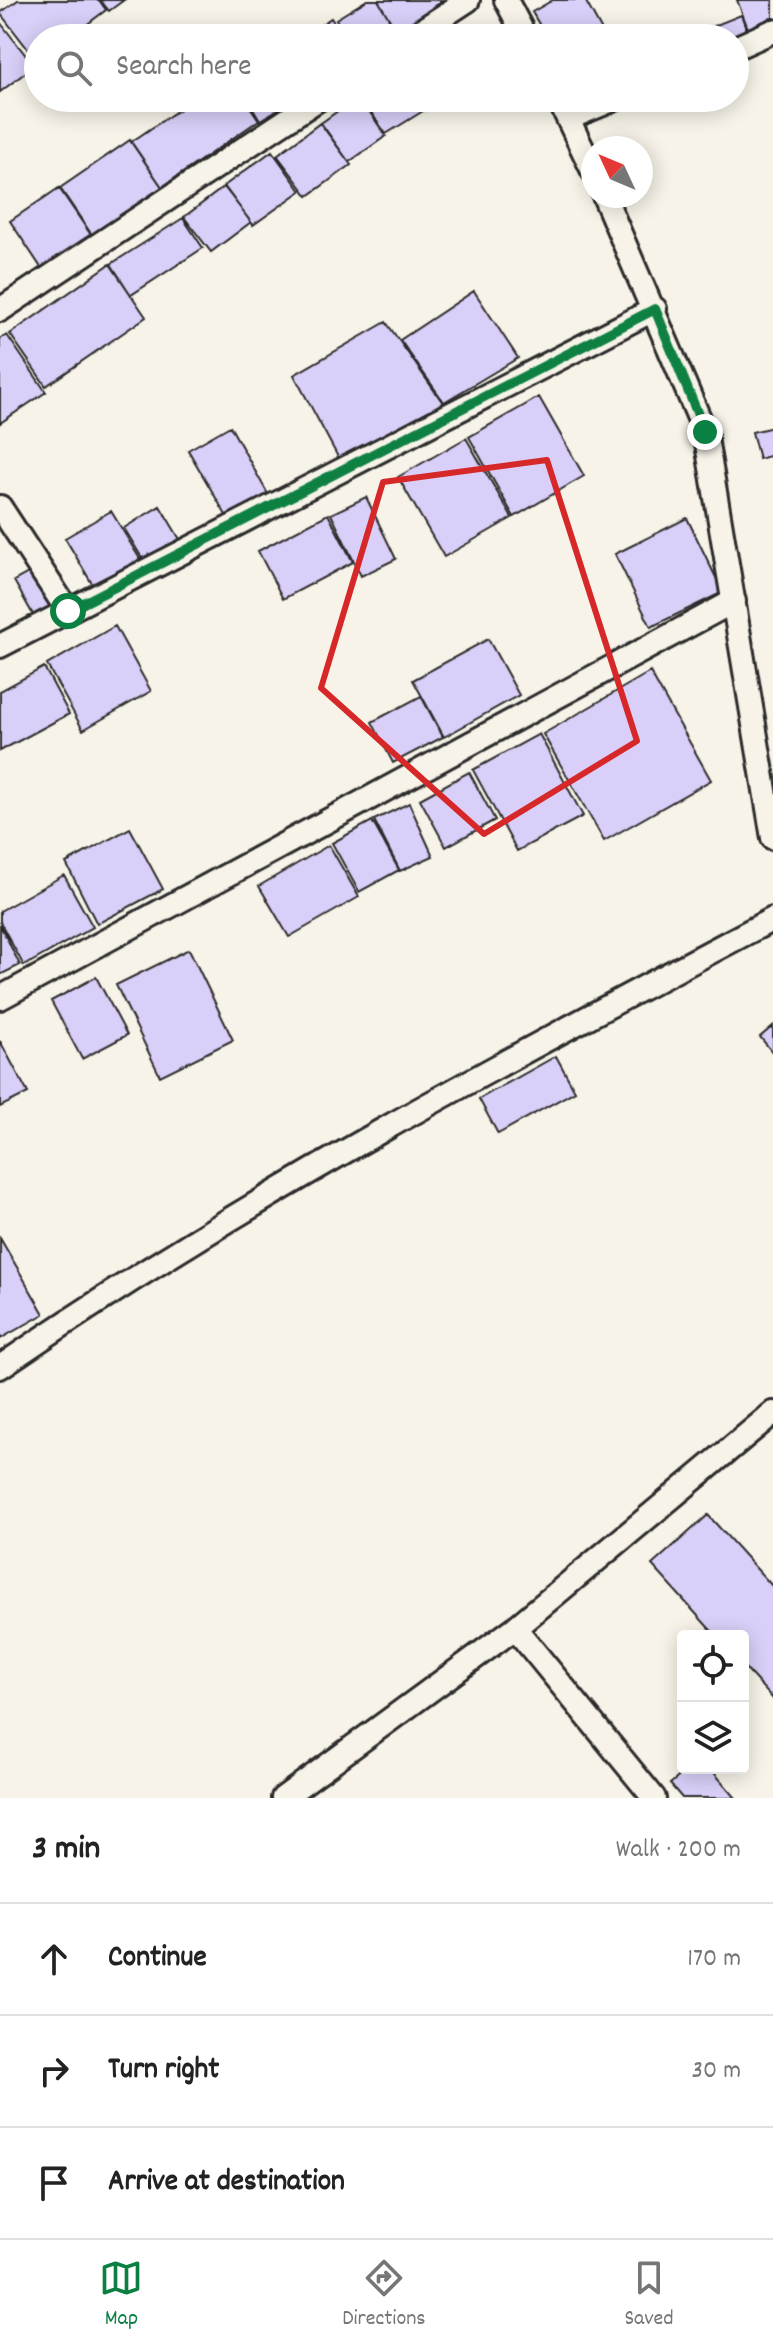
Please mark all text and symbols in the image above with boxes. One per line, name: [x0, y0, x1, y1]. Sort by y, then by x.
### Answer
search box: [24, 24, 749, 112]
icon: search: [52, 46, 96, 90]
text: Search here: [116, 47, 252, 90]
north arrow: [581, 136, 653, 208]
route end: [687, 414, 723, 450]
route start: [50, 593, 86, 629]
map controls: [677, 1630, 749, 1774]
button: locate: [677, 1630, 749, 1702]
button: layers: [677, 1702, 749, 1774]
text: 3 min: [32, 1826, 100, 1875]
text: Walk · 200 m: [616, 1832, 741, 1869]
icon: ahead: [32, 1937, 76, 1981]
text: Continue: [108, 1938, 207, 1981]
text: 170 m: [687, 1941, 741, 1978]
icon: right: [32, 2049, 76, 2093]
text: Turn right: [108, 2050, 219, 2093]
text: 30 m: [691, 2053, 741, 2090]
icon: arrive: [32, 2161, 76, 2205]
text: Arrive at destination: [108, 2162, 345, 2205]
tab: Map: [99, 2256, 143, 2335]
tab: Directions: [342, 2256, 426, 2335]
tab: Saved: [624, 2256, 674, 2335]

